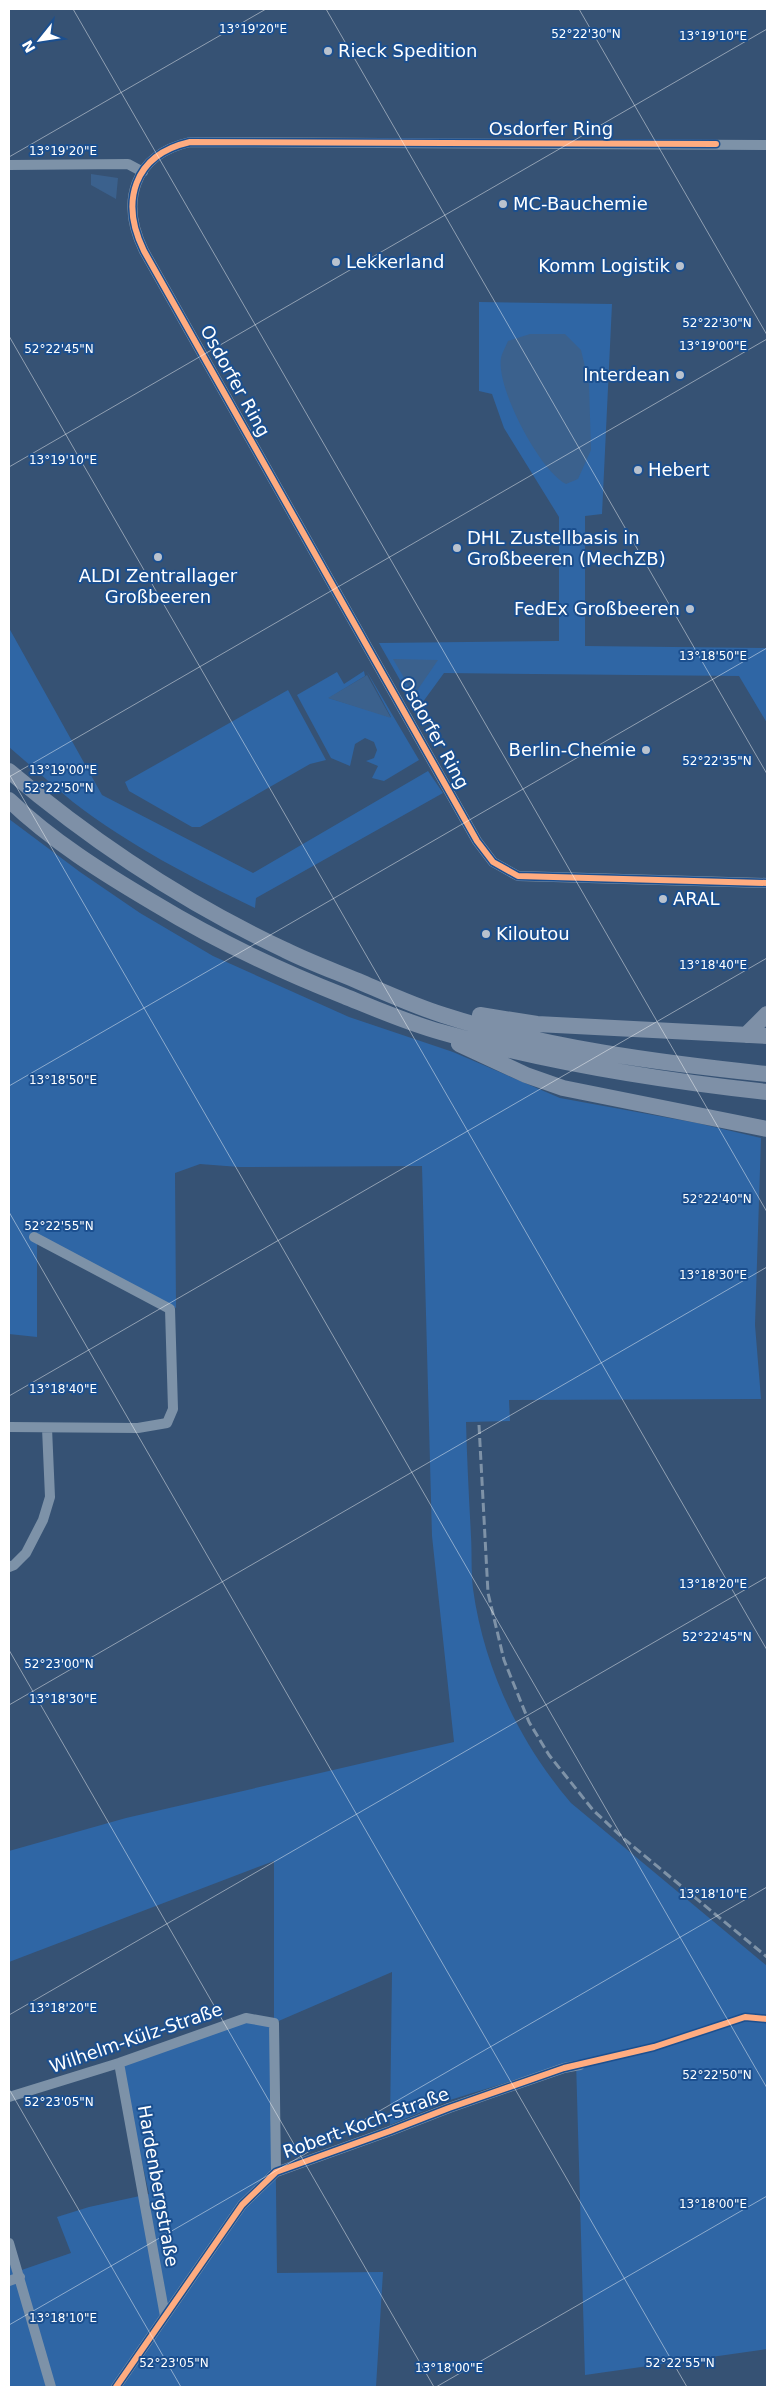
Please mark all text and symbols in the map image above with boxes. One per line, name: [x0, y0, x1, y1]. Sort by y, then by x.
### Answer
north arrow: [15, 15, 65, 65]
text: 13°19'20"E: [219, 22, 287, 36]
text: 52°22'30"N: [551, 27, 621, 41]
text: 13°19'10"E: [679, 29, 747, 43]
text: N: [19, 37, 39, 56]
place label: Rieck Spedition: [338, 40, 477, 61]
marker: Rieck Spedition: [322, 45, 334, 57]
street label: Osdorfer Ring: [489, 118, 613, 139]
text: 13°19'20"E: [29, 144, 97, 158]
place label: MC-Bauchemie: [513, 193, 648, 214]
marker: MC-Bauchemie: [497, 198, 509, 210]
place label: Lekkerland: [346, 251, 444, 272]
place label: Komm Logistik: [538, 255, 671, 276]
marker: Lekkerland: [330, 256, 342, 268]
marker: Komm Logistik: [674, 260, 686, 272]
text: 52°22'30"N: [682, 316, 752, 330]
street label: Osdorfer Ring: [196, 321, 275, 440]
text: 13°19'00"E: [679, 339, 747, 353]
text: 52°22'45"N: [24, 342, 94, 356]
place label: Interdean: [583, 364, 670, 385]
marker: Interdean: [674, 369, 686, 381]
text: 13°19'10"E: [29, 453, 97, 467]
place label: Hebert: [648, 459, 710, 480]
marker: Hebert: [632, 464, 644, 476]
place label: DHL Zustellbasis in Großbeeren (MechZB): [467, 527, 666, 569]
marker: DHL Zustellbasis in Großbeeren (MechZB): [451, 542, 463, 554]
marker: ALDI Zentrallager Großbeeren: [152, 551, 164, 563]
place label: ALDI Zentrallager Großbeeren: [79, 565, 238, 607]
place label: FedEx Großbeeren: [514, 598, 680, 619]
marker: FedEx Großbeeren: [684, 603, 696, 615]
text: 13°18'50"E: [679, 649, 747, 663]
street label: Osdorfer Ring: [395, 673, 474, 792]
place label: Berlin-Chemie: [509, 739, 636, 760]
marker: Berlin-Chemie: [640, 744, 652, 756]
text: 52°22'35"N: [682, 754, 752, 768]
text: 13°19'00"E: [29, 763, 97, 777]
text: 52°22'50"N: [24, 781, 94, 795]
place label: ARAL: [673, 888, 719, 909]
marker: ARAL: [657, 893, 669, 905]
place label: Kiloutou: [496, 923, 570, 944]
marker: Kiloutou: [480, 928, 492, 940]
text: 13°18'40"E: [679, 958, 747, 972]
text: 13°18'50"E: [29, 1073, 97, 1087]
text: 52°22'40"N: [682, 1192, 752, 1206]
text: 52°22'55"N: [24, 1219, 94, 1233]
text: 13°18'30"E: [679, 1268, 747, 1282]
text: 13°18'40"E: [29, 1382, 97, 1396]
text: 13°18'20"E: [679, 1577, 747, 1591]
text: 52°22'45"N: [682, 1630, 752, 1644]
text: 52°23'00"N: [24, 1657, 94, 1671]
text: 13°18'30"E: [29, 1692, 97, 1706]
text: 13°18'10"E: [679, 1887, 747, 1901]
street label: Wilhelm-Külz-Straße: [47, 1998, 225, 2077]
text: 13°18'20"E: [29, 2001, 97, 2015]
text: 52°22'50"N: [682, 2068, 752, 2082]
street label: Robert-Koch-Straße: [280, 2083, 452, 2162]
text: 52°23'05"N: [24, 2095, 94, 2109]
street label: Hardenbergstraße: [134, 2103, 183, 2268]
text: 13°18'00"E: [679, 2197, 747, 2211]
text: 13°18'10"E: [29, 2311, 97, 2325]
text: 52°23'05"N: [139, 2356, 209, 2370]
text: 52°22'55"N: [645, 2356, 715, 2370]
text: 13°18'00"E: [415, 2361, 483, 2375]

